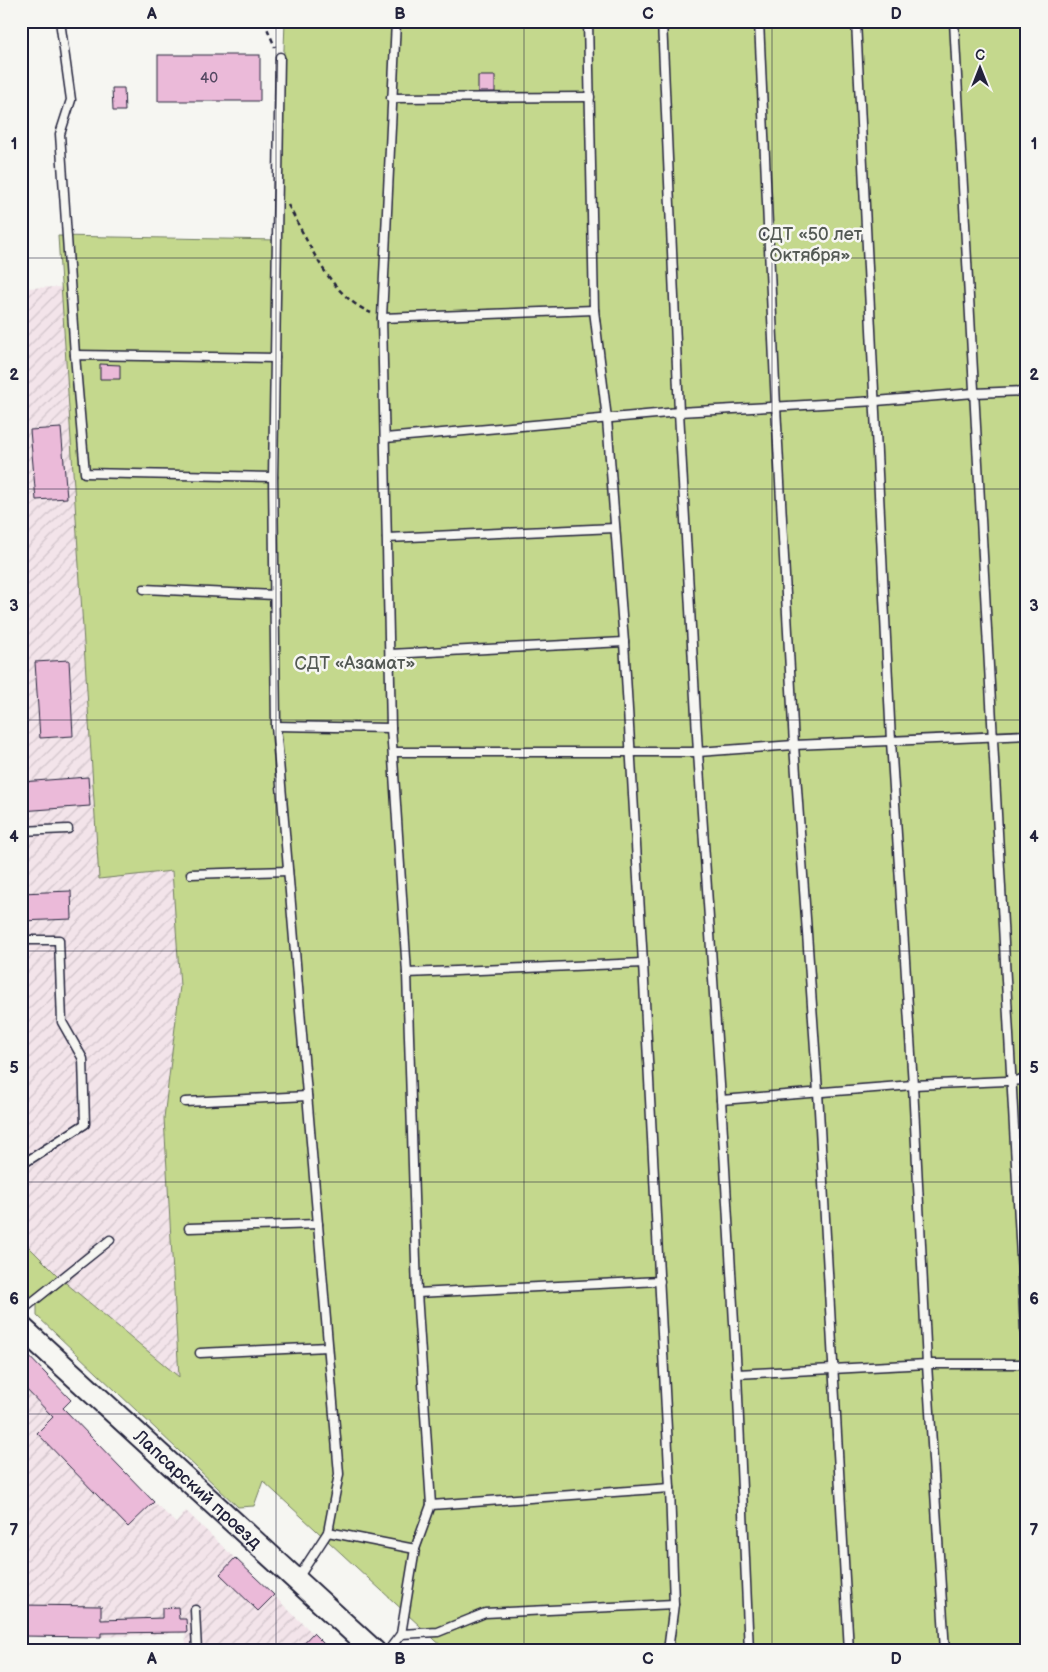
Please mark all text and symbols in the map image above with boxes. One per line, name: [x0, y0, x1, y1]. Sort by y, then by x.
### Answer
text: A: [146, 5, 157, 24]
text: B: [394, 5, 406, 24]
text: C: [642, 5, 654, 24]
text: D: [890, 5, 902, 24]
north arrow: [956, 42, 1006, 92]
text: С: [975, 47, 985, 64]
house number: 40: [200, 69, 218, 88]
text: 1: [11, 135, 17, 154]
text: 1: [1031, 135, 1037, 154]
park label: СДТ «50 лет Октября»: [758, 224, 863, 266]
text: 2: [9, 366, 19, 385]
text: 2: [1029, 366, 1039, 385]
text: 3: [9, 597, 19, 616]
text: 3: [1029, 597, 1039, 616]
park label: СДТ «Азамат»: [295, 653, 415, 674]
text: 4: [9, 828, 19, 847]
text: 4: [1029, 828, 1039, 847]
text: 5: [9, 1059, 19, 1078]
text: 5: [1029, 1059, 1039, 1078]
text: 6: [9, 1290, 19, 1309]
text: 6: [1029, 1290, 1039, 1309]
street label: Лапсарский проезд: [129, 1425, 266, 1553]
text: 7: [10, 1521, 19, 1540]
text: 7: [1030, 1521, 1039, 1540]
text: A: [146, 1650, 157, 1669]
text: B: [394, 1650, 406, 1669]
text: C: [642, 1650, 654, 1669]
text: D: [890, 1650, 902, 1669]

